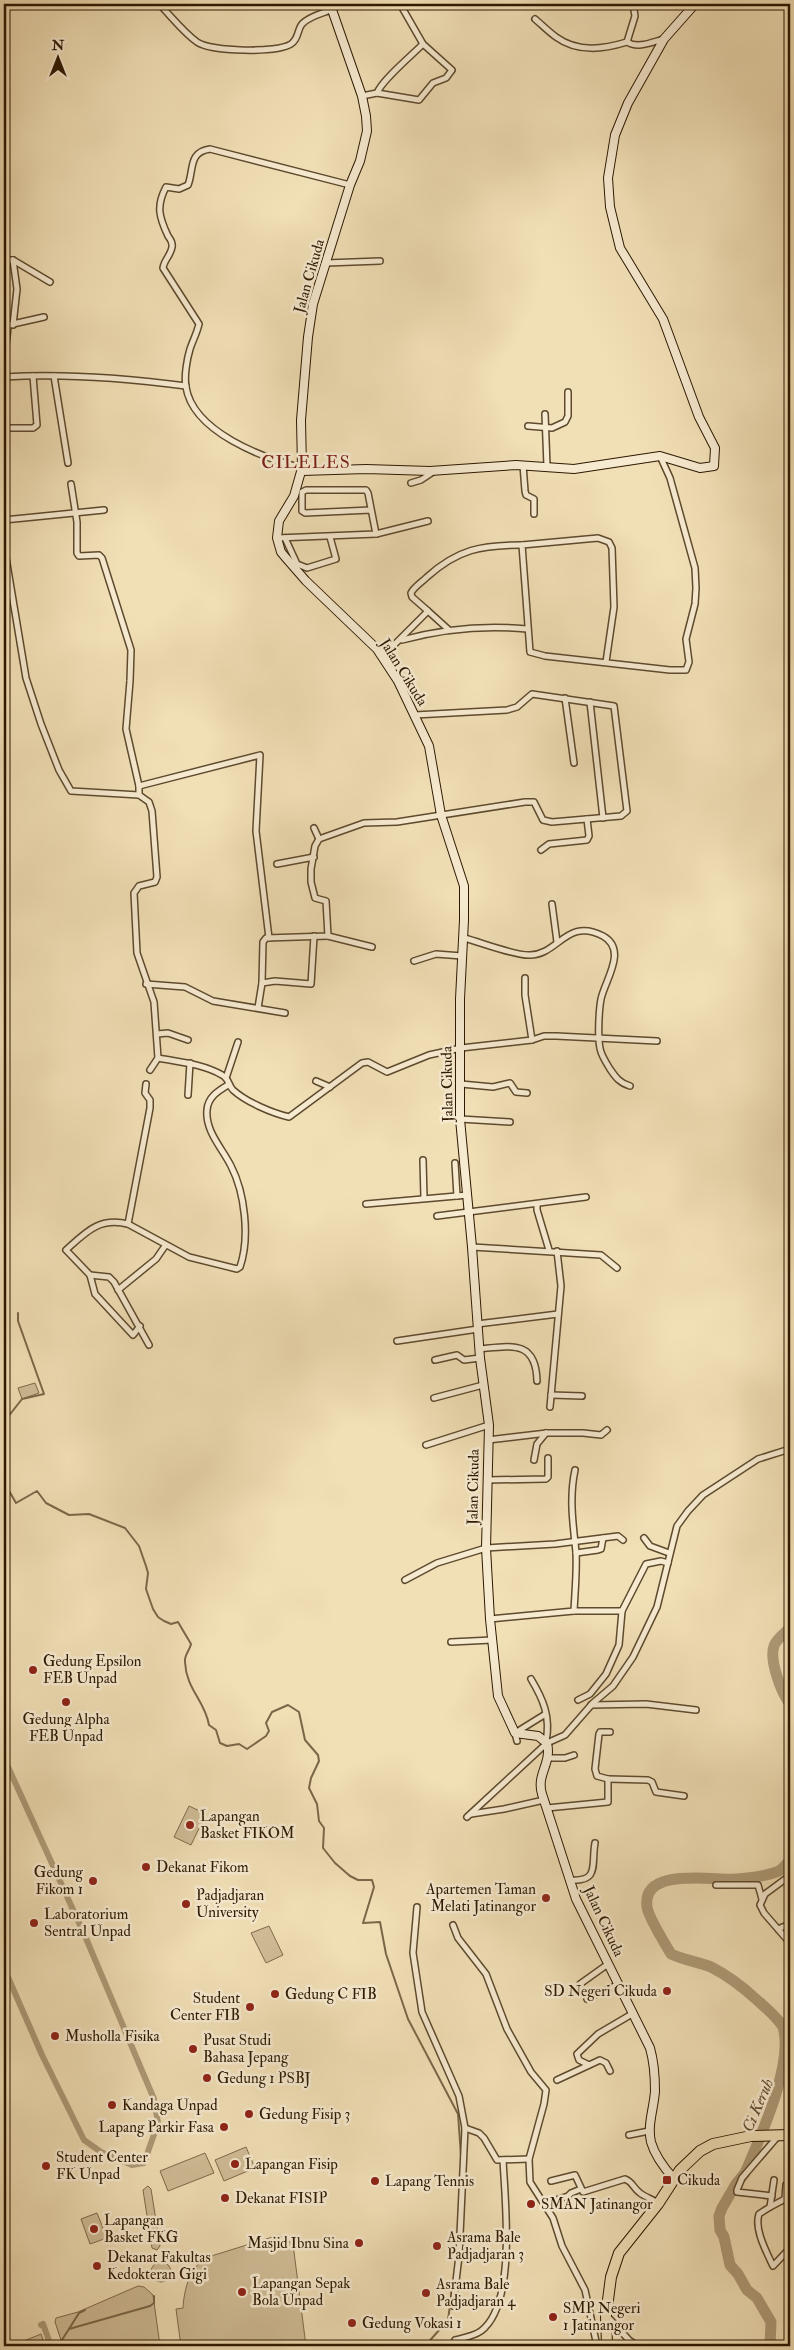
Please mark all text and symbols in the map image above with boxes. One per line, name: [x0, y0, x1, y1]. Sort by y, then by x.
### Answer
north arrow: [32, 32, 82, 82]
text: N: [51, 37, 65, 54]
street label: Jalan Cikuda: [290, 236, 330, 317]
district label: CILELES: [261, 451, 351, 474]
street label: Jalan Cikuda: [374, 634, 432, 711]
street label: Jalan Cikuda: [437, 1045, 459, 1123]
street label: Jalan Cikuda: [463, 1448, 485, 1526]
place label: Gedung Epsilon FEB Unpad: [43, 1652, 142, 1689]
marker: Gedung Epsilon FEB Unpad: [27, 1664, 39, 1676]
marker: Gedung Alpha FEB Unpad: [60, 1696, 72, 1708]
place label: Gedung Alpha FEB Unpad: [22, 1710, 110, 1747]
place label: Lapangan Basket FIKOM: [200, 1807, 294, 1843]
marker: Lapangan Basket FIKOM: [184, 1819, 196, 1831]
place label: Dekanat Fikom: [156, 1858, 249, 1877]
marker: Dekanat Fikom: [140, 1861, 152, 1873]
place label: Gedung Fikom 1: [34, 1863, 84, 1899]
marker: Gedung Fikom 1: [87, 1875, 99, 1887]
place label: Apartemen Taman Melati Jatinangor: [425, 1880, 536, 1917]
street label: Jalan Cikuda: [578, 1882, 629, 1961]
place label: Padjadjaran University: [196, 1886, 264, 1922]
marker: Apartemen Taman Melati Jatinangor: [540, 1892, 552, 1904]
marker: Padjadjaran University: [180, 1898, 192, 1910]
place label: Laboratorium Sentral Unpad: [44, 1905, 132, 1942]
marker: Laboratorium Sentral Unpad: [28, 1917, 40, 1929]
place label: SD Negeri Cikuda: [544, 1982, 658, 2001]
place label: Gedung C FIB: [285, 1985, 377, 2004]
marker: SD Negeri Cikuda: [661, 1985, 673, 1997]
marker: Gedung C FIB: [269, 1988, 281, 2000]
place label: Student Center FIB: [170, 1989, 240, 2025]
marker: Student Center FIB: [244, 2001, 256, 2013]
place label: Musholla Fisika: [65, 2027, 161, 2046]
marker: Musholla Fisika: [49, 2030, 61, 2042]
place label: Pusat Studi Bahasa Jepang: [203, 2031, 289, 2068]
marker: Pusat Studi Bahasa Jepang: [187, 2043, 199, 2055]
place label: Gedung 1 PSBJ: [217, 2069, 311, 2089]
marker: Gedung 1 PSBJ: [201, 2072, 213, 2084]
water label: Ci Keruh: [738, 2076, 778, 2135]
place label: Kandaga Unpad: [122, 2096, 218, 2116]
marker: Kandaga Unpad: [106, 2099, 118, 2111]
place label: Gedung Fisip 3: [259, 2105, 350, 2125]
marker: Gedung Fisip 3: [243, 2108, 255, 2120]
place label: Lapang Parkir Fasa: [98, 2118, 215, 2138]
marker: Lapang Parkir Fasa: [218, 2121, 230, 2133]
place label: Student Center FK Unpad: [56, 2148, 148, 2185]
place label: Lapangan Fisip: [245, 2155, 338, 2175]
marker: Lapangan Fisip: [229, 2158, 241, 2170]
marker: Student Center FK Unpad: [40, 2160, 52, 2172]
place label: Cikuda: [677, 2171, 721, 2190]
place label: Lapang Tennis: [385, 2172, 474, 2192]
marker: Cikuda: [661, 2174, 673, 2186]
marker: Lapang Tennis: [369, 2175, 381, 2187]
place label: Dekanat FISIP: [235, 2189, 327, 2208]
marker: Dekanat FISIP: [219, 2192, 231, 2204]
place label: SMAN Jatinangor: [541, 2195, 653, 2215]
marker: SMAN Jatinangor: [525, 2198, 537, 2210]
place label: Lapangan Basket FKG: [104, 2211, 179, 2247]
marker: Lapangan Basket FKG: [88, 2223, 100, 2235]
place label: Asrama Bale Padjadjaran 3: [446, 2228, 524, 2264]
place label: Masjid Ibnu Sina: [247, 2234, 350, 2253]
marker: Masjid Ibnu Sina: [353, 2237, 365, 2249]
marker: Asrama Bale Padjadjaran 3: [431, 2240, 443, 2252]
place label: Dekanat Fakultas Kedokteran Gigi: [107, 2248, 211, 2284]
marker: Dekanat Fakultas Kedokteran Gigi: [91, 2260, 103, 2272]
place label: Lapangan Sepak Bola Unpad: [252, 2274, 351, 2311]
place label: Asrama Bale Padjadjaran 4: [435, 2275, 516, 2311]
marker: Lapangan Sepak Bola Unpad: [236, 2286, 248, 2298]
marker: Asrama Bale Padjadjaran 4: [420, 2287, 432, 2299]
place label: SMP Negeri 1 Jatinangor: [563, 2299, 640, 2336]
marker: SMP Negeri 1 Jatinangor: [547, 2311, 559, 2323]
place label: Gedung Vokasi 1: [362, 2314, 462, 2333]
marker: Gedung Vokasi 1: [346, 2317, 358, 2329]

